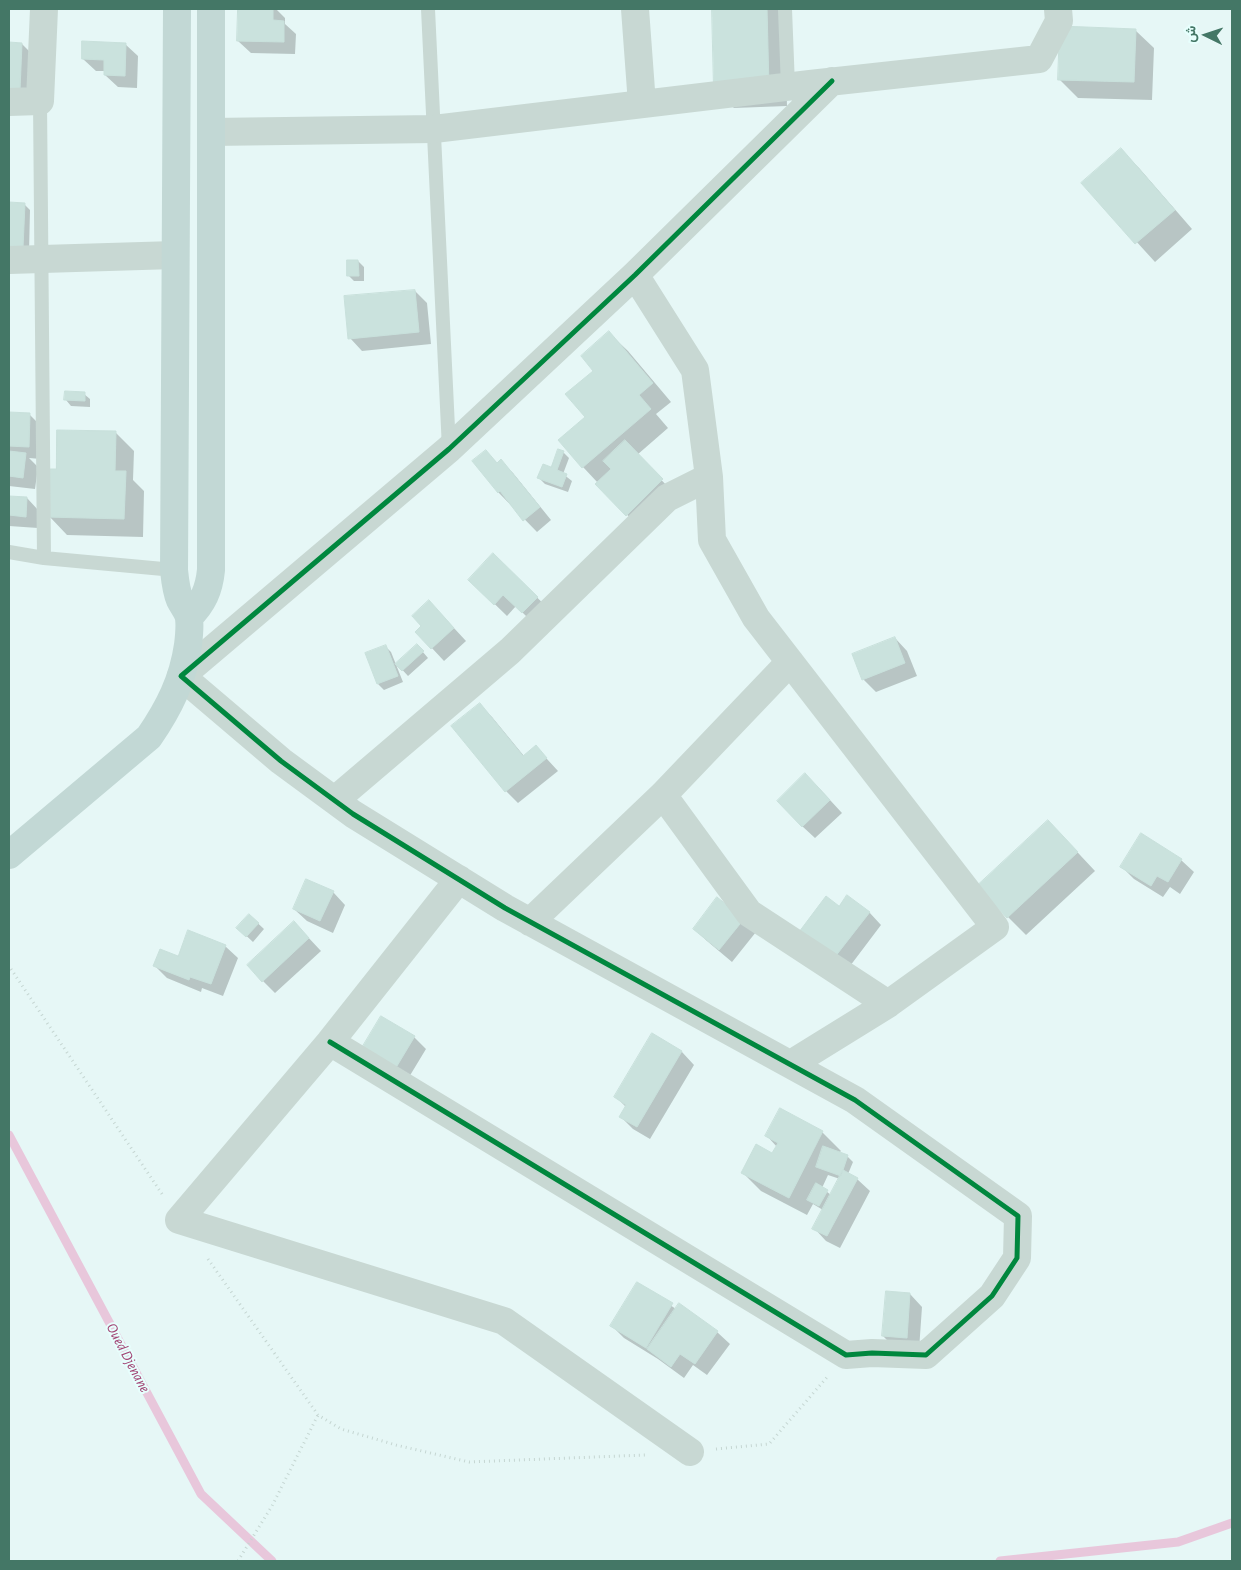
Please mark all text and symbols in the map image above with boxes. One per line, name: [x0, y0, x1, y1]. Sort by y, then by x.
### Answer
north arrow: [1181, 10, 1231, 60]
text: ش: [1183, 25, 1199, 43]
water label: Oued Djenane: [102, 1320, 154, 1396]

